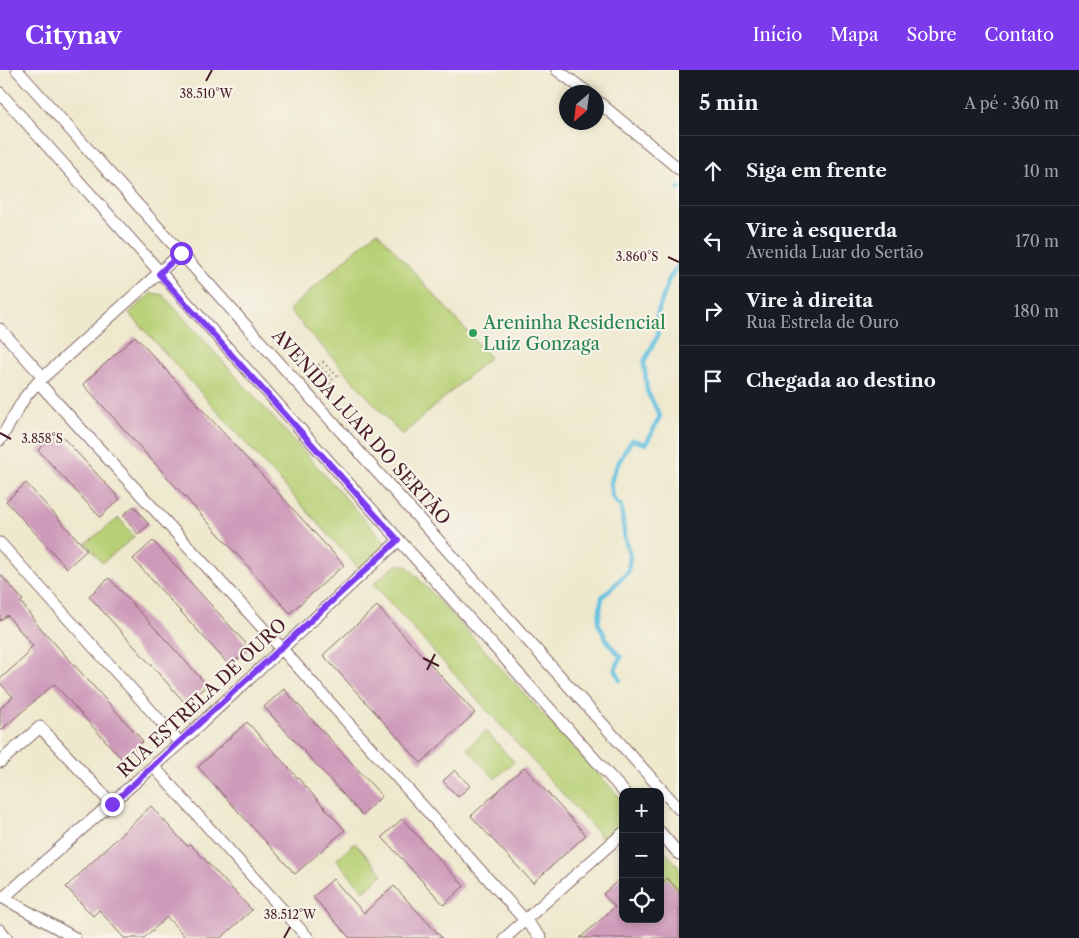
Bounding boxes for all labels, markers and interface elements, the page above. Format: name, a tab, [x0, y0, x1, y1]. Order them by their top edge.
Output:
text: Citynav	[25, 21, 122, 50]
text: Início	[753, 24, 802, 46]
text: Mapa	[830, 24, 878, 46]
text: Sobre	[906, 24, 957, 46]
text: Contato	[985, 24, 1054, 46]
north arrow	[559, 85, 604, 130]
text: 38.510°W	[179, 86, 233, 101]
text: 5 min	[699, 90, 759, 115]
text: A pé · 360 m	[964, 93, 1059, 113]
icon: ahead	[699, 157, 727, 185]
text: Siga em frente	[746, 159, 887, 182]
text: 10 m	[1023, 161, 1059, 181]
text: Vire à esquerda	[746, 219, 897, 242]
icon: left	[699, 227, 727, 255]
text: 170 m	[1015, 231, 1059, 251]
route start	[170, 242, 193, 265]
text: Avenida Luar do Sertão	[746, 242, 924, 262]
text: 3.860°S	[616, 249, 658, 264]
text: Vire à direita	[746, 289, 873, 312]
icon: right	[699, 297, 727, 325]
text: 180 m	[1013, 301, 1059, 321]
place label: Areninha Residencial Luiz Gonzaga	[482, 312, 666, 355]
text: Rua Estrela de Ouro	[746, 312, 899, 332]
street label: AVENIDA LUAR DO SERTÃO	[266, 322, 456, 530]
marker: Areninha Residencial Luiz Gonzaga	[467, 327, 479, 339]
icon: arrive	[699, 367, 727, 395]
text: Chegada ao destino	[746, 369, 936, 392]
text: 3.858°S	[21, 431, 63, 446]
street label: RUA ESTRELA DE OURO	[113, 614, 291, 782]
map controls	[619, 788, 664, 923]
button: +	[619, 788, 664, 833]
route end	[101, 793, 124, 816]
button: −	[619, 833, 664, 878]
button: locate	[619, 878, 664, 923]
text: 38.512°W	[264, 907, 317, 922]

